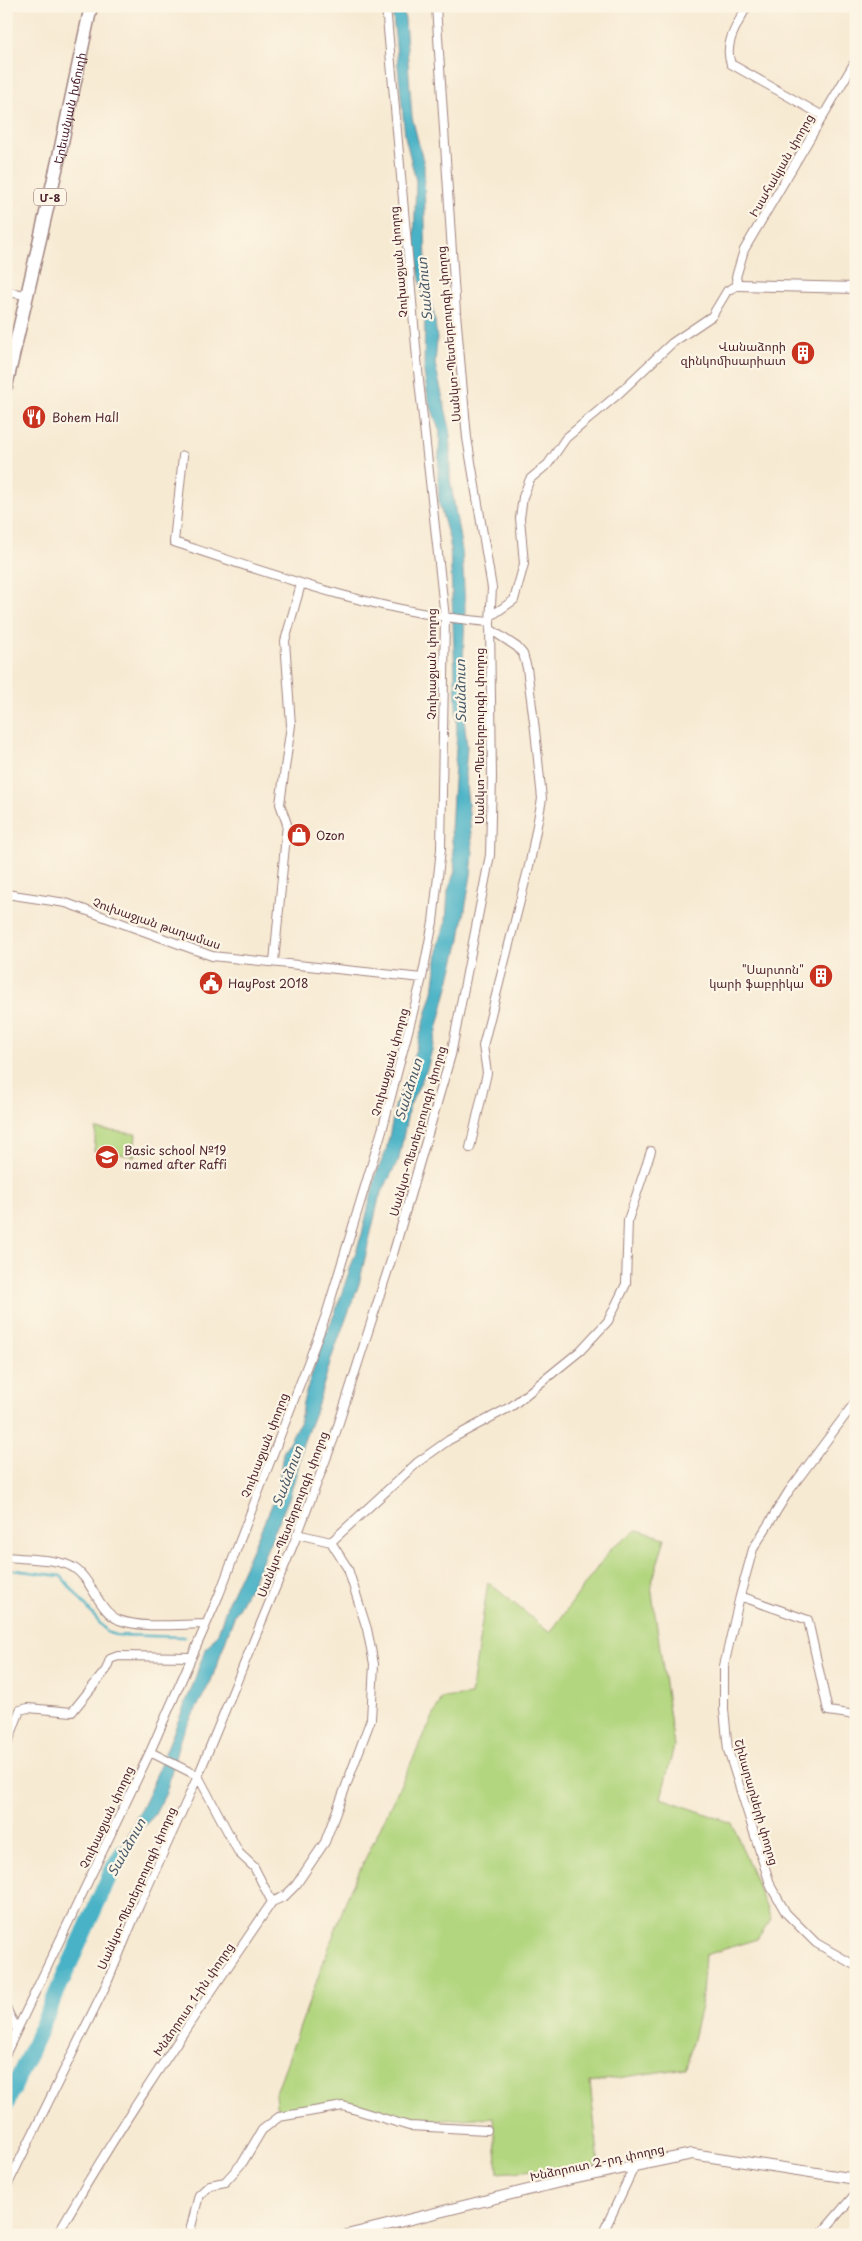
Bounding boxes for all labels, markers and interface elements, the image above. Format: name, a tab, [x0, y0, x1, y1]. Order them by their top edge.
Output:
street label: Երեւանյան խճուղի	[49, 51, 90, 166]
street label: Իսահակյան փողոց	[744, 110, 818, 220]
road number: Մ-8	[34, 188, 66, 206]
street label: Չուխաջյան փողոց	[384, 206, 412, 318]
street label: Սանկտ-Պետերբուրգի փողոց	[431, 245, 465, 423]
water label: Տանձուտ	[411, 256, 437, 321]
place label: Վանաձորի զինկոմիսարիատ	[680, 337, 786, 369]
building icon: Վանաձորի զինկոմիսարիատ	[790, 340, 816, 366]
restaurant icon: Bohem Hall	[21, 404, 47, 430]
place label: Bohem Hall	[52, 408, 119, 426]
street label: Չուխաջյան փողոց	[422, 608, 440, 720]
street label: Սանկտ-Պետերբուրգի փողոց	[470, 648, 488, 824]
water label: Տանձուտ	[449, 658, 471, 723]
shop icon: Ozon	[286, 822, 312, 848]
place label: Ozon	[316, 826, 345, 844]
street label: Չուխաջյան թաղամաս	[90, 893, 224, 953]
place label: "Սարտոն" կարի ֆաբրիկա	[709, 960, 804, 992]
building icon: "Սարտոն" կարի ֆաբրիկա	[808, 963, 834, 989]
public building icon: HayPost 2018	[198, 970, 224, 996]
place label: HayPost 2018	[228, 974, 308, 992]
street label: Չուխաջյան փողոց	[366, 1006, 412, 1118]
street label: Սանկտ-Պետերբուրգի փողոց	[384, 1044, 450, 1218]
water label: Տանձուտ	[389, 1055, 428, 1122]
place label: Basic school №19 named after Raffi	[124, 1141, 227, 1173]
school or university icon: Basic school №19 named after Raffi	[94, 1144, 120, 1170]
street label: Չուխաջյան փողոց	[236, 1390, 292, 1500]
street label: Սանկտ-Պետերբուրգի փողոց	[252, 1428, 332, 1600]
water label: Տանձուտ	[266, 1442, 308, 1509]
street label: Շինարարների փողոց	[730, 1737, 784, 1867]
street label: Չուխաջյան փողոց	[74, 1763, 138, 1871]
street label: Սանկտ-Պետերբուրգի փողոց	[92, 1804, 180, 1972]
water label: Տանձուտ	[101, 1813, 151, 1880]
street label: Խնձորուտ 1-ին փողոց	[148, 1939, 238, 2059]
street label: Խնձորուտ 2-րդ փողոց	[528, 2139, 666, 2185]

